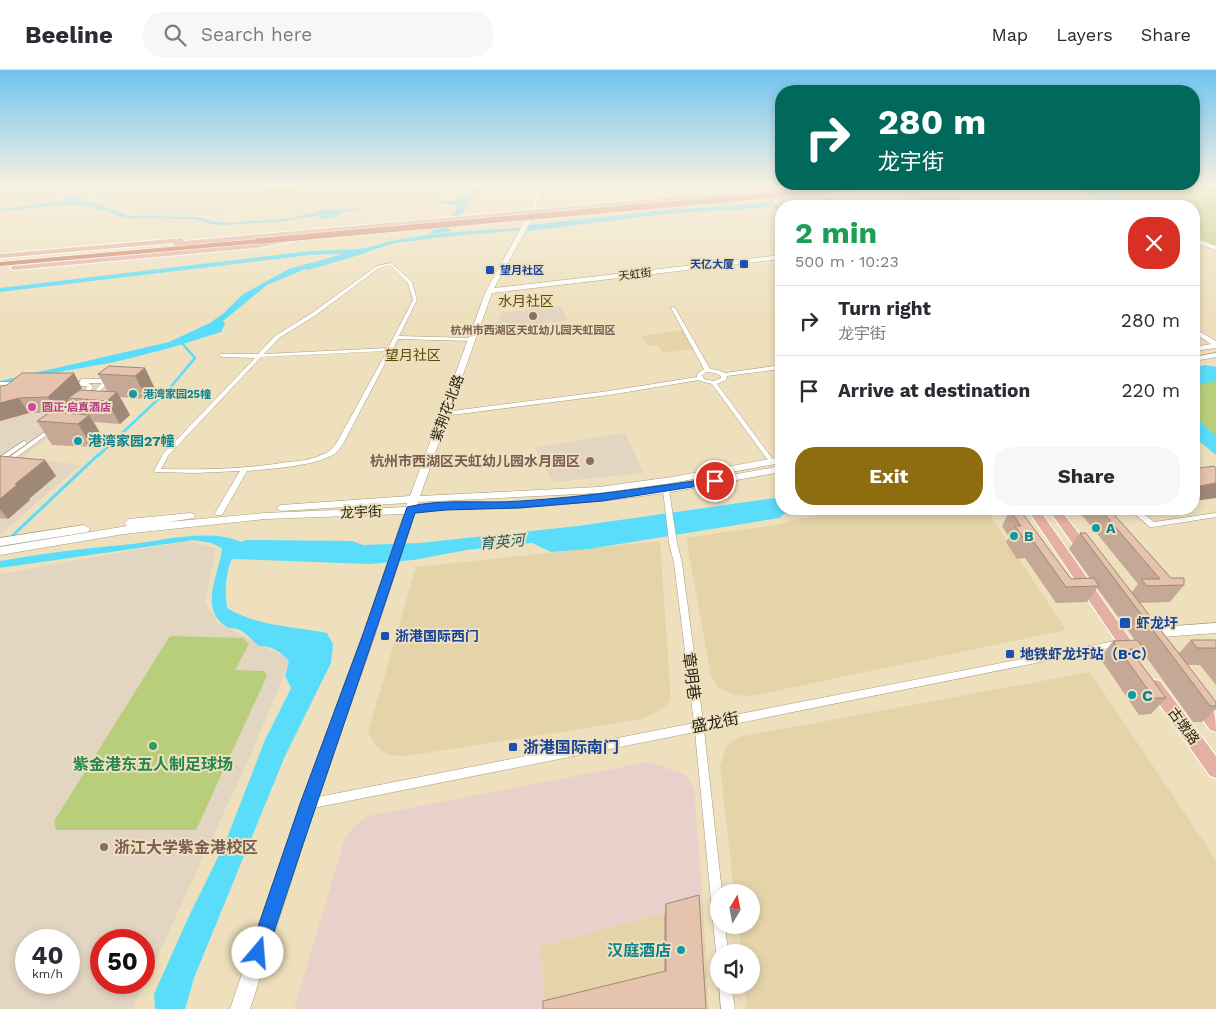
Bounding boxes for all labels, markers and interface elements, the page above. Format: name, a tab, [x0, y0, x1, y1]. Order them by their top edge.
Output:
search box	[143, 12, 493, 57]
text: Beeline	[25, 21, 113, 49]
icon: search	[161, 21, 189, 49]
text: Search here	[201, 23, 312, 46]
text: Map	[991, 24, 1028, 45]
text: Layers	[1056, 24, 1113, 45]
text: Share	[1141, 24, 1191, 45]
text: 280 m	[878, 101, 986, 143]
icon: right	[795, 105, 860, 170]
text: 龙宇街	[878, 149, 944, 174]
text: 2 min	[795, 215, 877, 250]
button: close	[1128, 217, 1180, 269]
text: 500 m · 10:23	[795, 252, 899, 271]
place label: 天亿大厦	[690, 258, 734, 271]
marker: 天亿大厦	[738, 258, 750, 270]
marker: 望月社区	[484, 264, 496, 276]
place label: 望月社区	[500, 264, 544, 277]
street label: 天虹街	[618, 266, 652, 283]
district label: 水月社区	[498, 293, 554, 309]
text: Turn right	[838, 297, 931, 320]
icon: right	[795, 307, 823, 335]
text: 280 m	[1121, 309, 1180, 332]
marker: 杭州市西湖区天虹幼儿园天虹园区	[527, 310, 539, 322]
place label: 杭州市西湖区天虹幼儿园天虹园区	[451, 324, 616, 337]
text: 龙宇街	[838, 324, 886, 343]
district label: 望月社区	[385, 347, 441, 363]
street label: 紫荆花北路	[428, 372, 466, 444]
icon: arrive	[795, 377, 823, 405]
text: Arrive at destination	[838, 379, 1030, 402]
text: 220 m	[1121, 379, 1180, 402]
marker: 港湾家园25幢	[127, 388, 139, 400]
place label: 港湾家园25幢	[143, 388, 211, 401]
marker: 圆正·启真酒店	[26, 401, 38, 413]
place label: 圆正·启真酒店	[42, 401, 111, 414]
place label: 港湾家园27幢	[88, 433, 175, 449]
marker: 港湾家园27幢	[72, 435, 84, 447]
button: Exit	[795, 447, 983, 505]
button: Share	[993, 447, 1180, 505]
place label: 杭州市西湖区天虹幼儿园水月园区	[370, 453, 580, 469]
marker: 杭州市西湖区天虹幼儿园水月园区	[584, 455, 596, 467]
pin	[694, 460, 736, 502]
icon: arrive	[701, 467, 729, 495]
street label: 龙宇街	[340, 503, 382, 521]
place label: A	[1106, 520, 1116, 536]
marker: A	[1090, 522, 1102, 534]
place label: B	[1024, 528, 1034, 544]
marker: B	[1008, 530, 1020, 542]
water label: 育英河	[479, 531, 528, 553]
place label: 虾龙圩	[1136, 615, 1178, 631]
marker: 虾龙圩	[1118, 616, 1132, 630]
place label: 浙港国际西门	[395, 628, 479, 644]
marker: 浙港国际西门	[379, 630, 391, 642]
place label: 地铁虾龙圩站（B·C）	[1020, 646, 1155, 662]
marker: 地铁虾龙圩站（B·C）	[1004, 648, 1016, 660]
street label: 章明巷	[679, 651, 704, 701]
place label: C	[1142, 686, 1153, 705]
marker: C	[1126, 689, 1138, 701]
street label: 古墩路	[1165, 704, 1203, 748]
street label: 盛龙街	[690, 709, 740, 736]
place label: 浙港国际南门	[523, 738, 619, 757]
marker: 紫金港东五人制足球场	[147, 740, 159, 752]
marker: 浙港国际南门	[507, 741, 519, 753]
place label: 紫金港东五人制足球场	[73, 755, 233, 774]
place label: 浙江大学紫金港校区	[114, 838, 258, 857]
marker: 浙江大学紫金港校区	[98, 841, 110, 853]
north arrow	[710, 884, 760, 934]
map controls	[710, 884, 760, 994]
position arrow	[231, 926, 283, 978]
speed limit sign: 50	[90, 929, 155, 994]
text: 40	[31, 941, 64, 970]
place label: 汉庭酒店	[607, 941, 671, 960]
marker: 汉庭酒店	[675, 944, 687, 956]
button: sound	[710, 944, 760, 994]
text: km/h	[32, 967, 63, 981]

